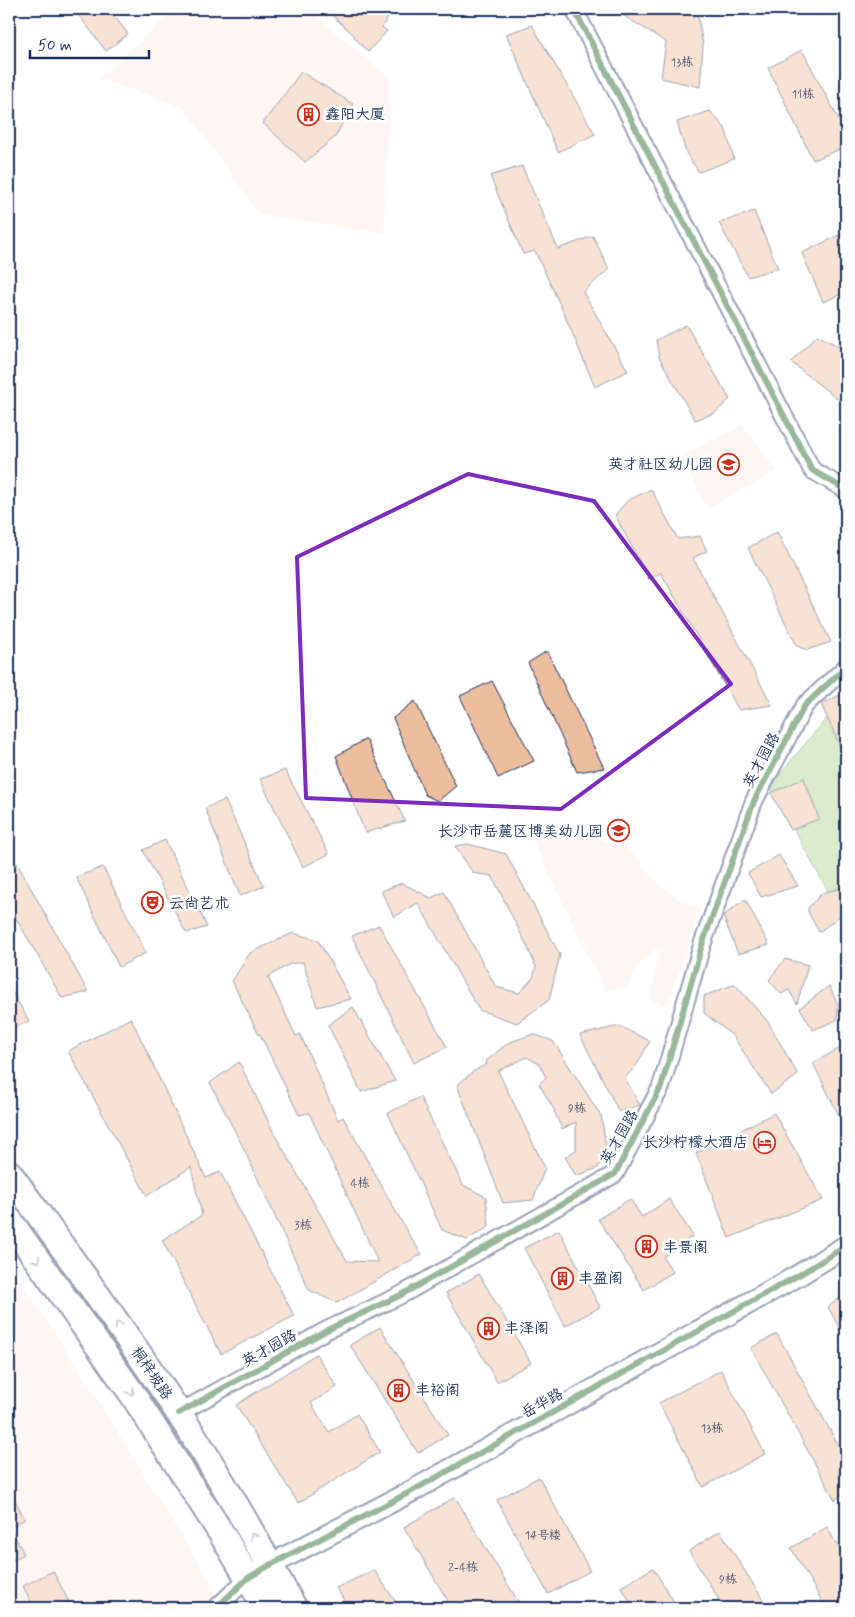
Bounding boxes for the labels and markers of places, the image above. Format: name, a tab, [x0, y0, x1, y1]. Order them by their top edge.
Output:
building icon: 鑫阳大厦	[297, 102, 321, 126]
place label: 鑫阳大厦	[325, 105, 385, 125]
school or university icon: 英才社区幼儿园	[717, 452, 741, 476]
place label: 英才社区幼儿园	[608, 455, 713, 475]
school or university icon: 长沙市岳麓区博美幼儿园	[607, 819, 631, 843]
place label: 长沙市岳麓区博美幼儿园	[438, 822, 603, 842]
theatre icon: 云尚艺术	[141, 891, 165, 915]
place label: 云尚艺术	[169, 894, 229, 914]
hotel icon: 长沙柠檬大酒店	[752, 1130, 776, 1154]
place label: 长沙柠檬大酒店	[643, 1133, 748, 1153]
building icon: 丰景阁	[635, 1235, 659, 1259]
place label: 丰景阁	[663, 1238, 708, 1258]
building icon: 丰盈阁	[550, 1266, 574, 1290]
place label: 丰盈阁	[578, 1269, 623, 1289]
building icon: 丰泽阁	[476, 1316, 500, 1340]
place label: 丰泽阁	[504, 1319, 549, 1339]
building icon: 丰裕阁	[387, 1378, 411, 1402]
place label: 丰裕阁	[415, 1381, 460, 1401]

